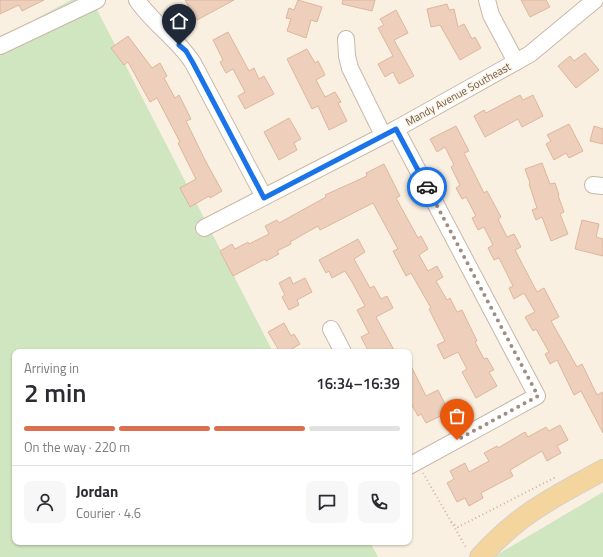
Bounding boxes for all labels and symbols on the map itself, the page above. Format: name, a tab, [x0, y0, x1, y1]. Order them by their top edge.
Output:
pin	[162, 4, 196, 45]
street label: Mandy Avenue Southeast	[402, 58, 514, 130]
courier	[407, 167, 447, 207]
pin	[440, 399, 474, 440]

